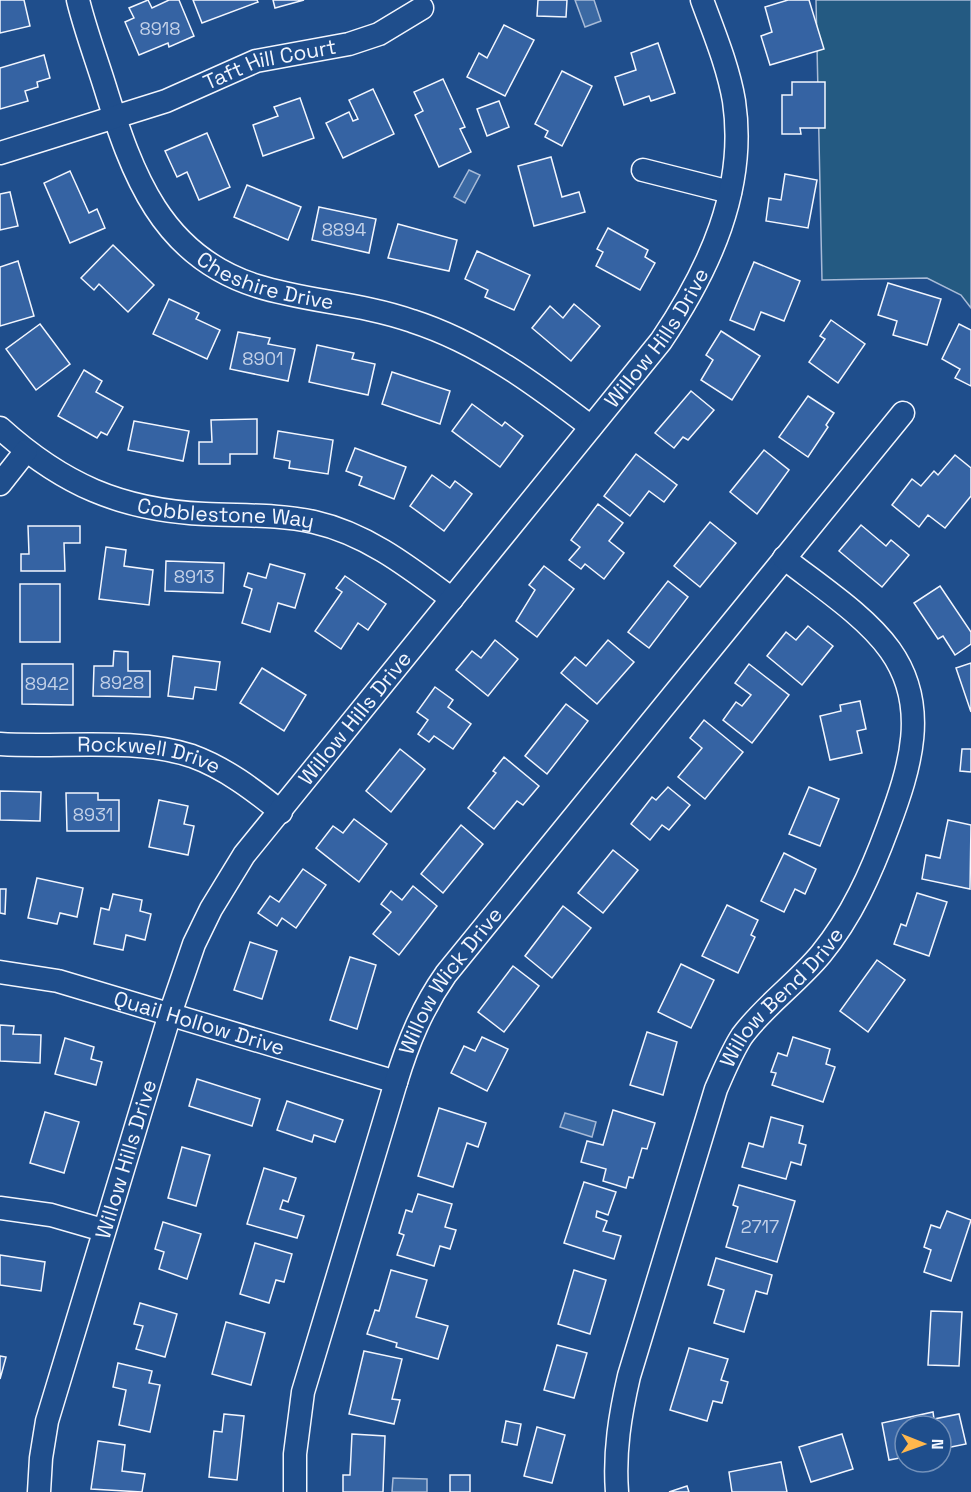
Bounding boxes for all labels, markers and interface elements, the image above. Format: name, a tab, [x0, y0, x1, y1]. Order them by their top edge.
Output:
house number: 8918	[140, 17, 180, 40]
street label: Taft Hill Court	[199, 33, 338, 96]
house number: 8894	[322, 218, 366, 241]
street label: Cheshire Drive	[191, 245, 336, 315]
street label: Willow Hills Drive	[598, 263, 714, 413]
house number: 8901	[242, 347, 284, 370]
street label: Cobblestone Way	[135, 491, 317, 535]
house number: 8913	[174, 565, 214, 588]
street label: Willow Hills Drive	[292, 645, 417, 790]
house number: 8928	[100, 671, 144, 694]
house number: 8942	[25, 672, 69, 695]
street label: Rockwell Drive	[77, 730, 225, 780]
house number: 8931	[73, 803, 113, 826]
street label: Willow Wick Drive	[392, 901, 508, 1058]
street label: Willow Bend Drive	[713, 922, 849, 1071]
street label: Quail Hollow Drive	[111, 984, 288, 1061]
street label: Willow Hills Drive	[89, 1076, 162, 1242]
house number: 2717	[741, 1215, 779, 1238]
north arrow	[893, 1414, 953, 1474]
text: N	[927, 1439, 948, 1450]

